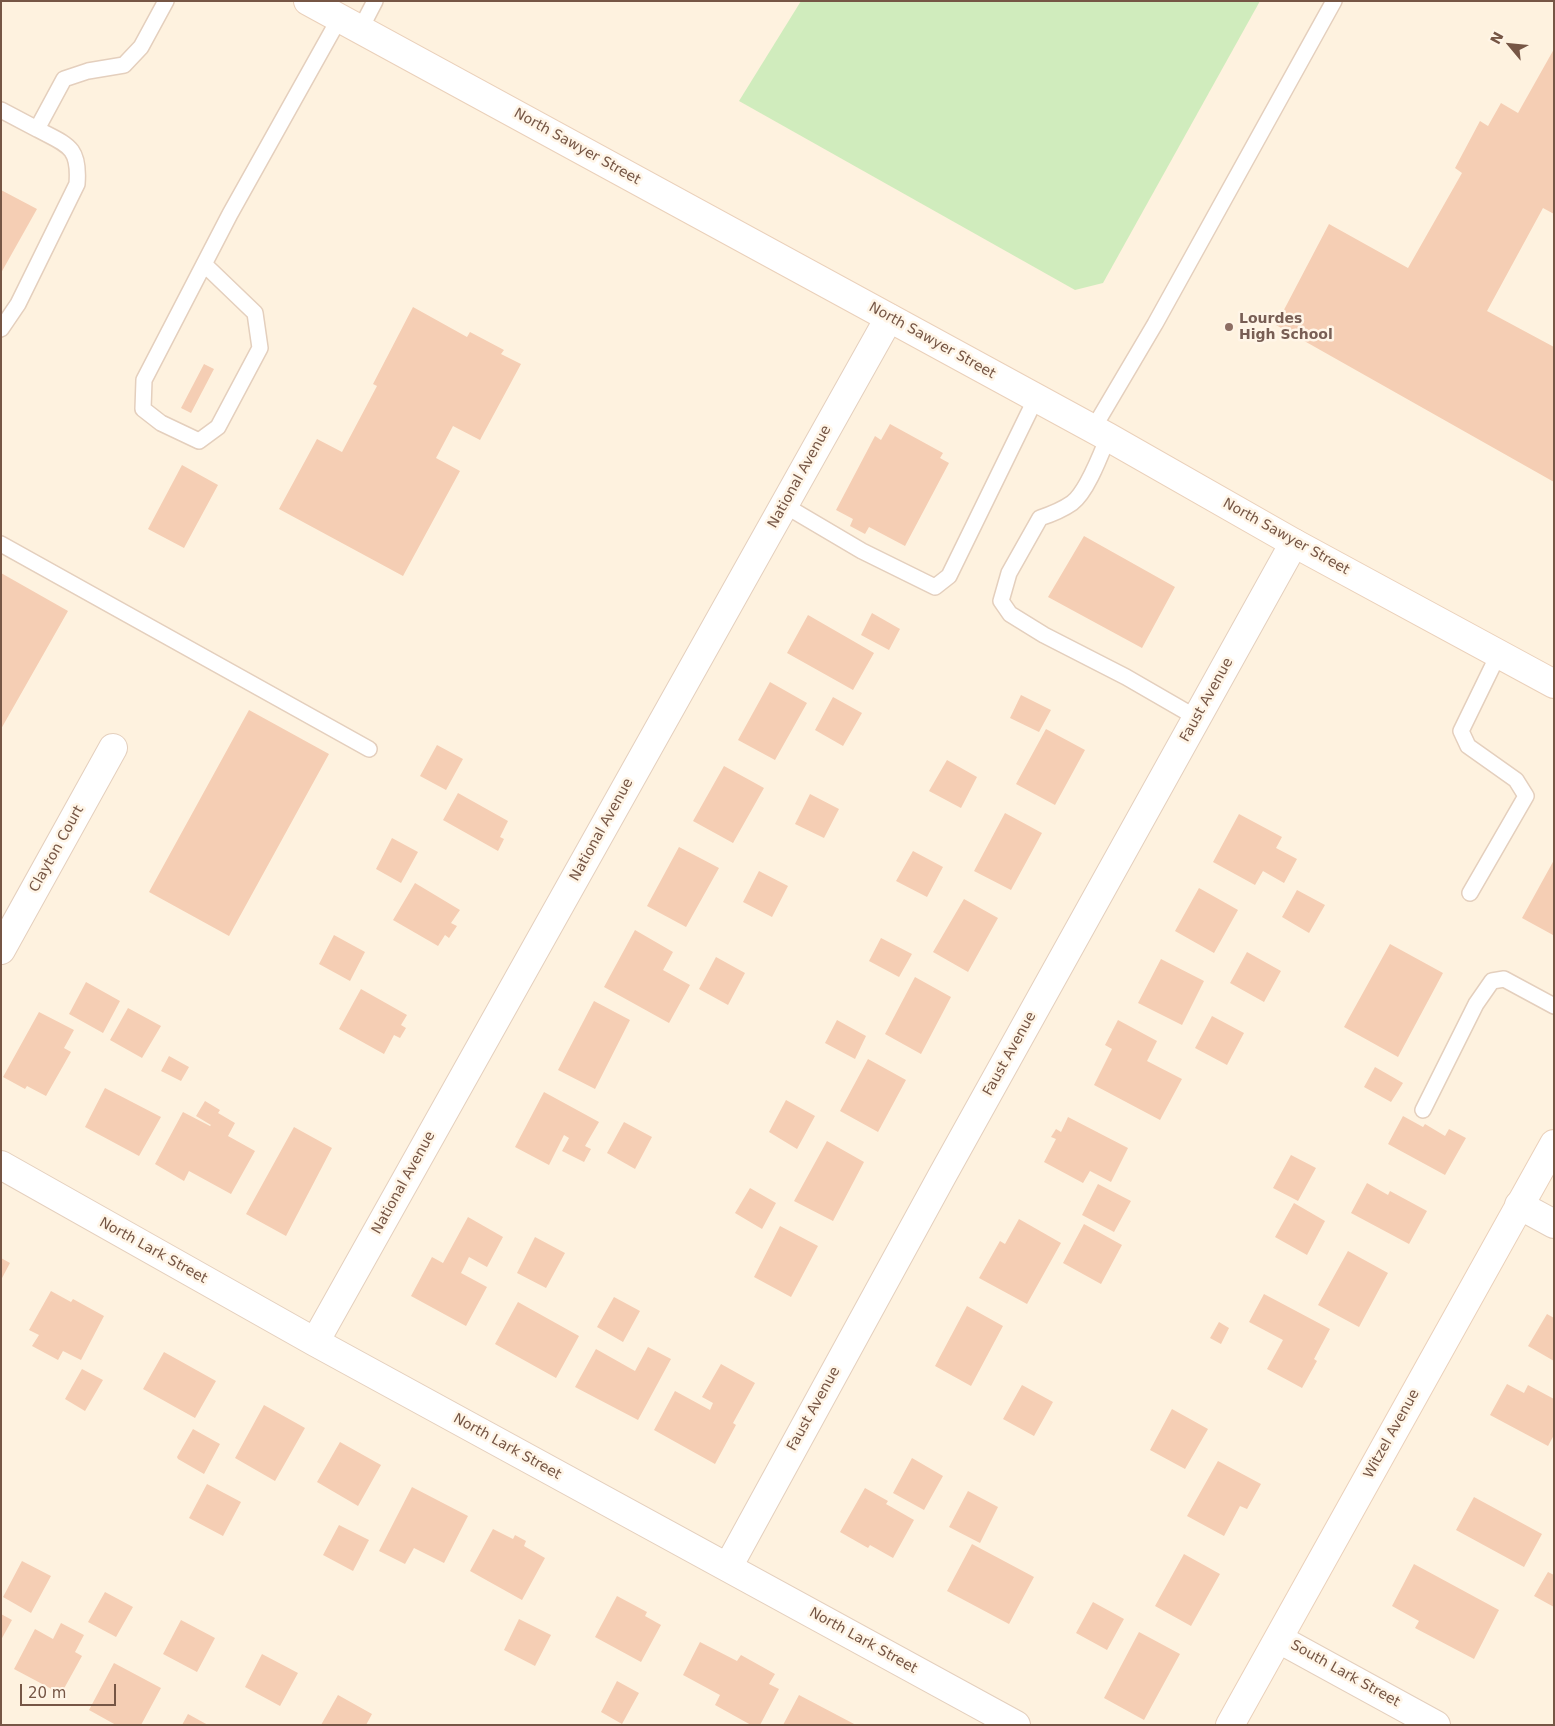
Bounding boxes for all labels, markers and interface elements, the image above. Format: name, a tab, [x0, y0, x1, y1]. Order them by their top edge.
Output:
north arrow	[1485, 20, 1535, 70]
text: N	[1487, 29, 1507, 47]
street label: North Sawyer Street	[511, 105, 643, 189]
street label: North Sawyer Street	[866, 299, 998, 383]
place label: Lourdes High School	[1239, 311, 1333, 344]
marker: Lourdes High School	[1223, 321, 1235, 333]
street label: National Avenue	[765, 423, 835, 531]
street label: North Sawyer Street	[1220, 495, 1352, 579]
street label: Faust Avenue	[1177, 655, 1237, 745]
street label: National Avenue	[567, 776, 637, 884]
street label: Clayton Court	[26, 803, 88, 895]
street label: Faust Avenue	[980, 1009, 1040, 1099]
street label: National Avenue	[369, 1129, 439, 1237]
street label: North Lark Street	[96, 1214, 210, 1288]
street label: Faust Avenue	[784, 1364, 844, 1454]
street label: Witzel Avenue	[1361, 1387, 1423, 1481]
street label: North Lark Street	[450, 1410, 564, 1484]
street label: North Lark Street	[806, 1604, 920, 1678]
street label: South Lark Street	[1287, 1637, 1403, 1711]
scale bar	[22, 1674, 119, 1706]
text: 20 m	[28, 1684, 66, 1702]

